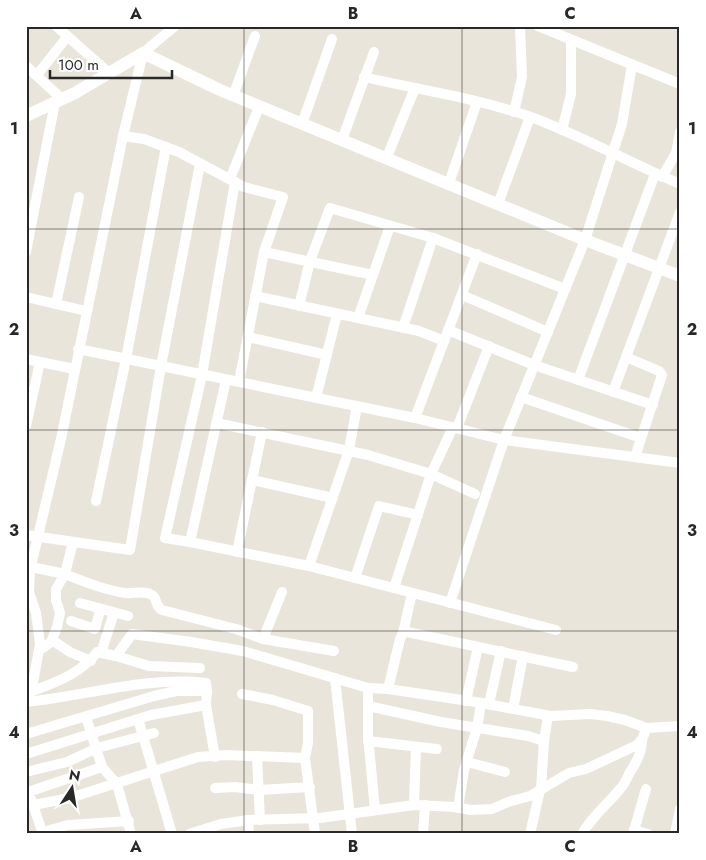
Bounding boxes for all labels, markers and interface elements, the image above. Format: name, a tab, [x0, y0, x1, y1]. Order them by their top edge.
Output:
text: A	[129, 2, 142, 25]
text: B	[348, 2, 358, 25]
text: C	[564, 2, 576, 25]
scale bar	[50, 48, 172, 80]
text: 100 m	[58, 54, 99, 76]
text: 1	[10, 117, 18, 140]
text: 1	[688, 117, 696, 140]
text: 2	[9, 318, 19, 341]
text: 2	[687, 318, 697, 341]
text: 3	[9, 519, 19, 542]
text: 3	[687, 519, 697, 542]
text: 4	[8, 721, 20, 744]
text: 4	[686, 721, 698, 744]
north arrow	[48, 762, 98, 812]
text: N	[67, 764, 82, 786]
text: A	[129, 835, 142, 858]
text: B	[348, 835, 358, 858]
text: C	[564, 835, 576, 858]

